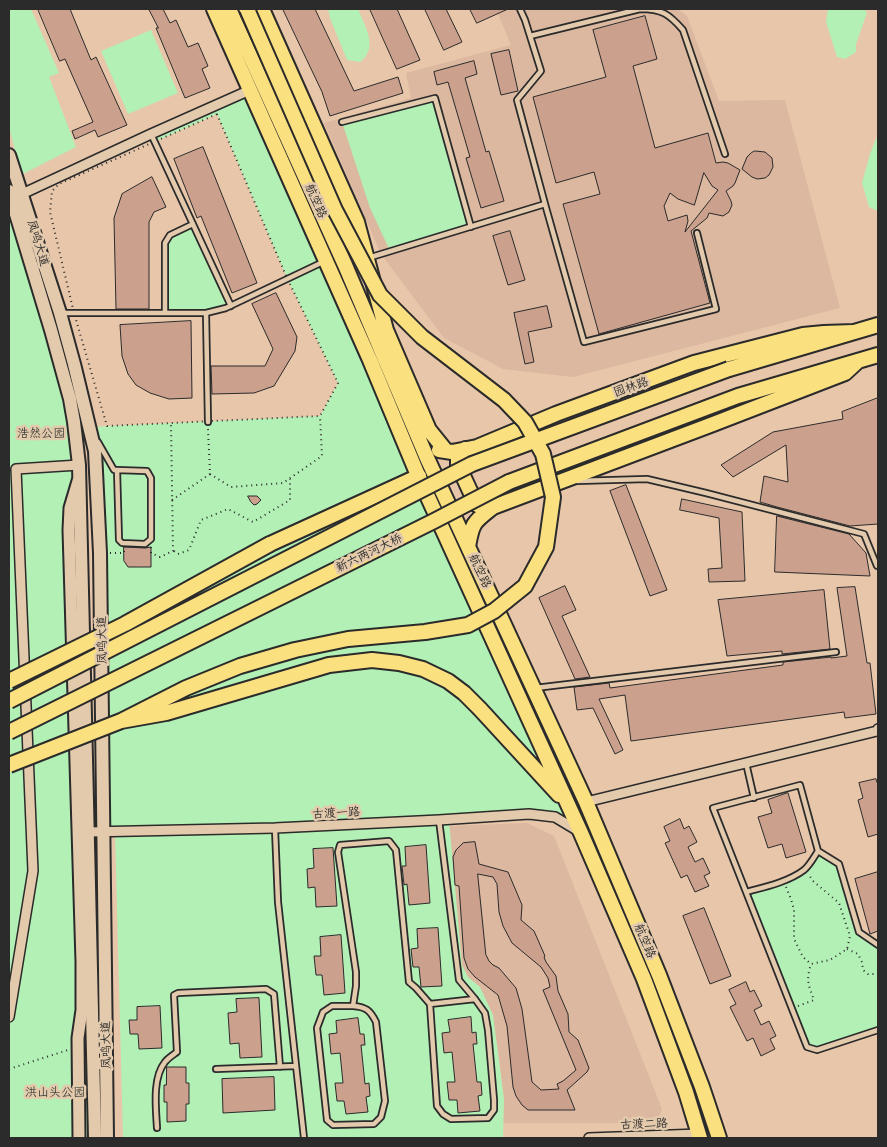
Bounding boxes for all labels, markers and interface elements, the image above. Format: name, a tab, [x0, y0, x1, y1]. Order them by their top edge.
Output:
street label: 航空路	[302, 182, 330, 220]
street label: 凤鸣大道	[24, 218, 52, 268]
street label: 园林路	[612, 374, 650, 400]
park label: 浩然公园	[17, 426, 65, 440]
street label: 新六两河大桥	[333, 531, 405, 575]
street label: 航空路	[466, 552, 494, 590]
street label: 凤鸣大道	[94, 616, 110, 664]
street label: 古渡一路	[312, 805, 360, 821]
street label: 航空路	[631, 922, 659, 960]
street label: 凤鸣大道	[98, 1021, 114, 1069]
park label: 洪山头公园	[25, 1085, 85, 1099]
street label: 古渡二路	[620, 1116, 668, 1132]

